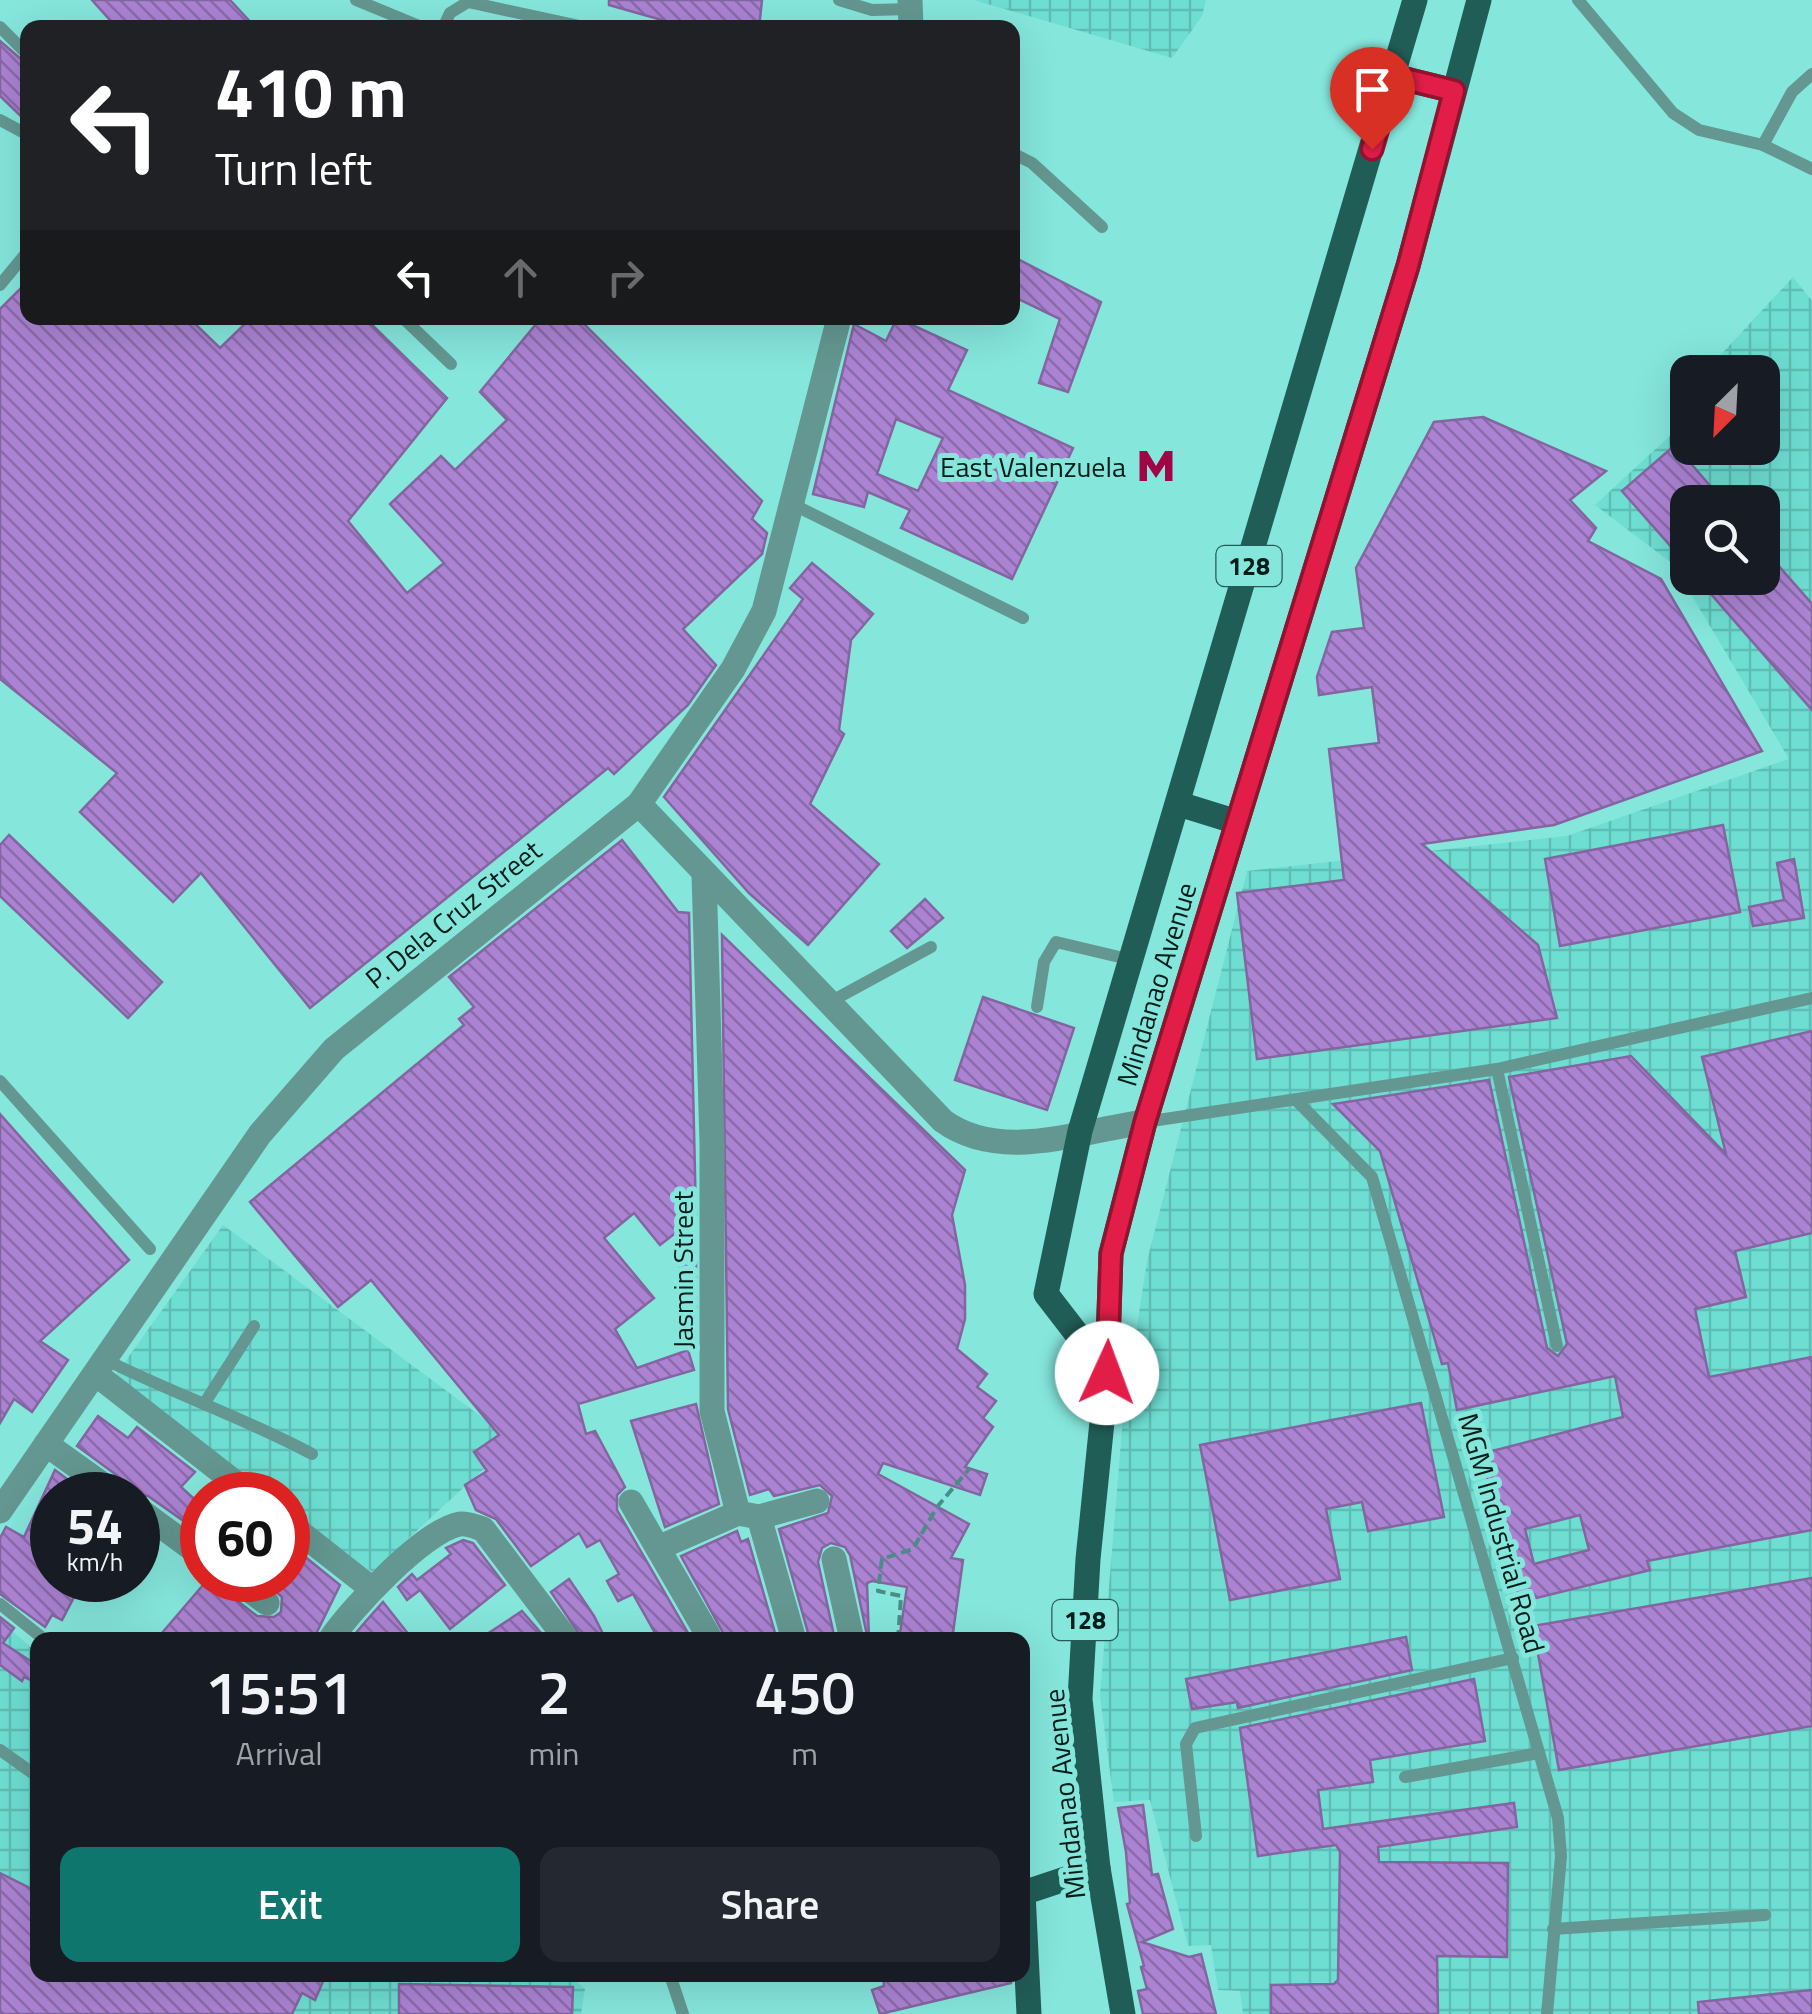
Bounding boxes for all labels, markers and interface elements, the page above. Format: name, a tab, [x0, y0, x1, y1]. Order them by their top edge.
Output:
text: 410 m	[215, 38, 407, 144]
pin	[1330, 47, 1415, 150]
icon: left	[50, 60, 180, 190]
icon: arrive	[1345, 62, 1400, 117]
text: Turn left	[215, 134, 372, 202]
icon: left	[388, 250, 443, 305]
icon: ahead	[493, 250, 548, 305]
icon: right	[598, 250, 653, 305]
north arrow	[1670, 355, 1780, 465]
map controls	[1670, 355, 1780, 595]
place label: East Valenzuela	[940, 445, 1126, 488]
metro station icon: East Valenzuela	[1135, 445, 1177, 487]
button: search	[1670, 485, 1780, 595]
road number: 128	[1216, 546, 1282, 586]
street label: P. Dela Cruz Street	[355, 829, 551, 999]
street label: Mindanao Avenue	[1105, 877, 1207, 1091]
street label: Jasmin Street	[661, 1191, 704, 1349]
position arrow	[1055, 1321, 1159, 1425]
street label: MGM Industrial Road	[1447, 1408, 1557, 1658]
speed limit sign: 60	[180, 1472, 310, 1602]
text: 54	[67, 1487, 123, 1563]
text: km/h	[67, 1543, 123, 1581]
road number: 128	[1052, 1600, 1118, 1640]
text: 15:51	[205, 1646, 354, 1737]
text: 2	[537, 1646, 571, 1737]
text: 450	[754, 1646, 855, 1737]
street label: Mindanao Avenue	[1032, 1687, 1096, 1901]
text: Arrival	[236, 1729, 323, 1777]
text: min	[528, 1729, 579, 1777]
text: m	[791, 1729, 818, 1777]
button: Exit	[60, 1847, 520, 1962]
button: Share	[540, 1847, 1000, 1962]

